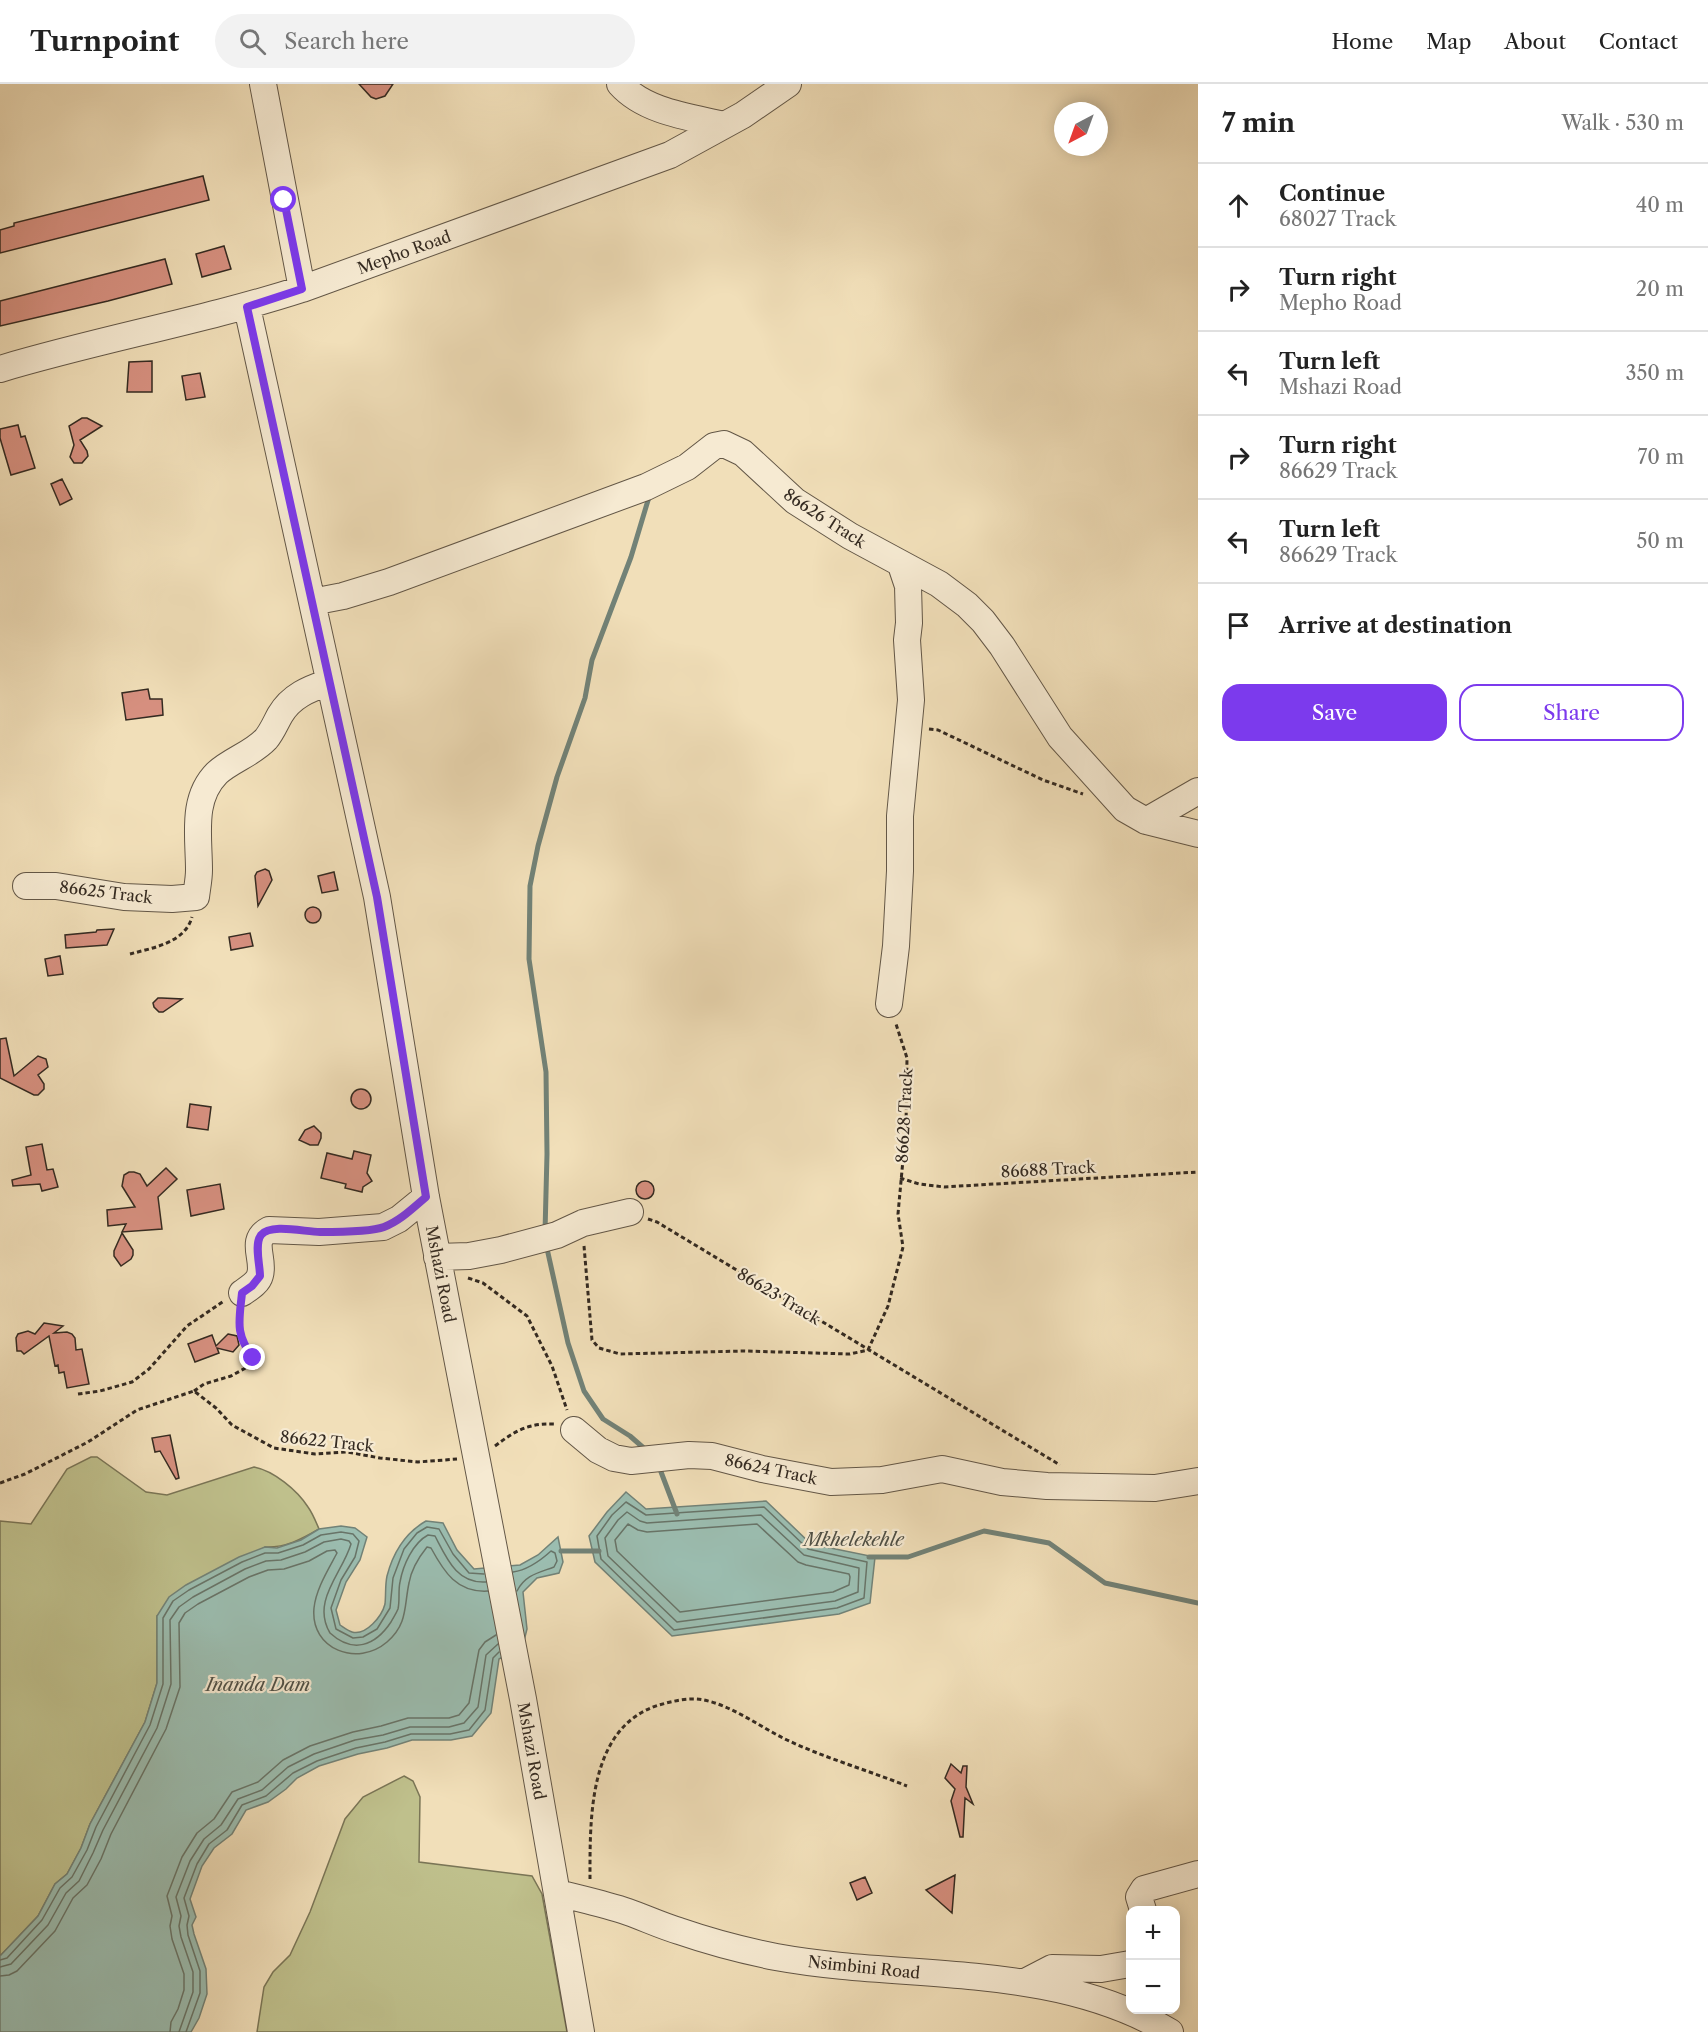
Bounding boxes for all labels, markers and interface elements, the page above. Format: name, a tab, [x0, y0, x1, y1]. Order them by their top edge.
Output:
search box	[215, 14, 635, 68]
text: Turnpoint	[30, 24, 179, 58]
icon: search	[236, 25, 269, 58]
text: Search here	[284, 28, 409, 55]
text: Home	[1332, 29, 1393, 54]
text: Map	[1426, 29, 1471, 54]
text: About	[1504, 29, 1566, 54]
text: Contact	[1599, 29, 1678, 54]
north arrow	[1054, 102, 1108, 156]
text: 7 min	[1222, 107, 1295, 139]
text: Walk · 530 m	[1561, 111, 1684, 135]
text: Continue	[1279, 180, 1385, 207]
route start	[270, 186, 296, 212]
icon: ahead	[1222, 189, 1255, 222]
text: 40 m	[1636, 193, 1684, 217]
text: 68027 Track	[1279, 207, 1396, 231]
street label: Mepho Road	[354, 226, 454, 278]
text: Turn right	[1279, 264, 1397, 291]
icon: right	[1222, 273, 1255, 306]
text: 20 m	[1636, 277, 1684, 301]
text: Mepho Road	[1279, 291, 1402, 315]
text: Turn left	[1279, 348, 1380, 375]
icon: left	[1222, 357, 1255, 390]
text: 350 m	[1626, 361, 1684, 385]
text: Mshazi Road	[1279, 375, 1402, 399]
text: Turn right	[1279, 432, 1397, 459]
icon: right	[1222, 441, 1255, 474]
text: 70 m	[1638, 445, 1684, 469]
text: 86629 Track	[1279, 459, 1397, 483]
street label: 86626 Track	[780, 484, 871, 552]
text: Turn left	[1279, 516, 1380, 543]
icon: left	[1222, 525, 1255, 558]
text: 50 m	[1637, 529, 1684, 553]
text: 86629 Track	[1279, 543, 1397, 567]
icon: arrive	[1222, 609, 1255, 642]
text: Arrive at destination	[1279, 612, 1512, 639]
button: Save	[1222, 684, 1447, 741]
button: Share	[1459, 684, 1684, 741]
street label: 86625 Track	[58, 876, 154, 908]
street label: 86628 Track	[892, 1068, 916, 1164]
street label: 86688 Track	[1000, 1156, 1097, 1181]
street label: Mshazi Road	[422, 1224, 460, 1324]
street label: 86623 Track	[734, 1263, 825, 1329]
route end	[239, 1344, 265, 1370]
street label: 86622 Track	[279, 1426, 376, 1456]
street label: 86624 Track	[723, 1449, 820, 1489]
water label: Mkhelekehle	[802, 1529, 905, 1551]
water label: Inanda Dam	[204, 1674, 310, 1696]
street label: Mshazi Road	[514, 1701, 550, 1801]
map controls	[1126, 1906, 1180, 2014]
button: +	[1126, 1906, 1180, 1960]
street label: Nsimbini Road	[807, 1951, 921, 1983]
button: −	[1126, 1960, 1180, 2014]

